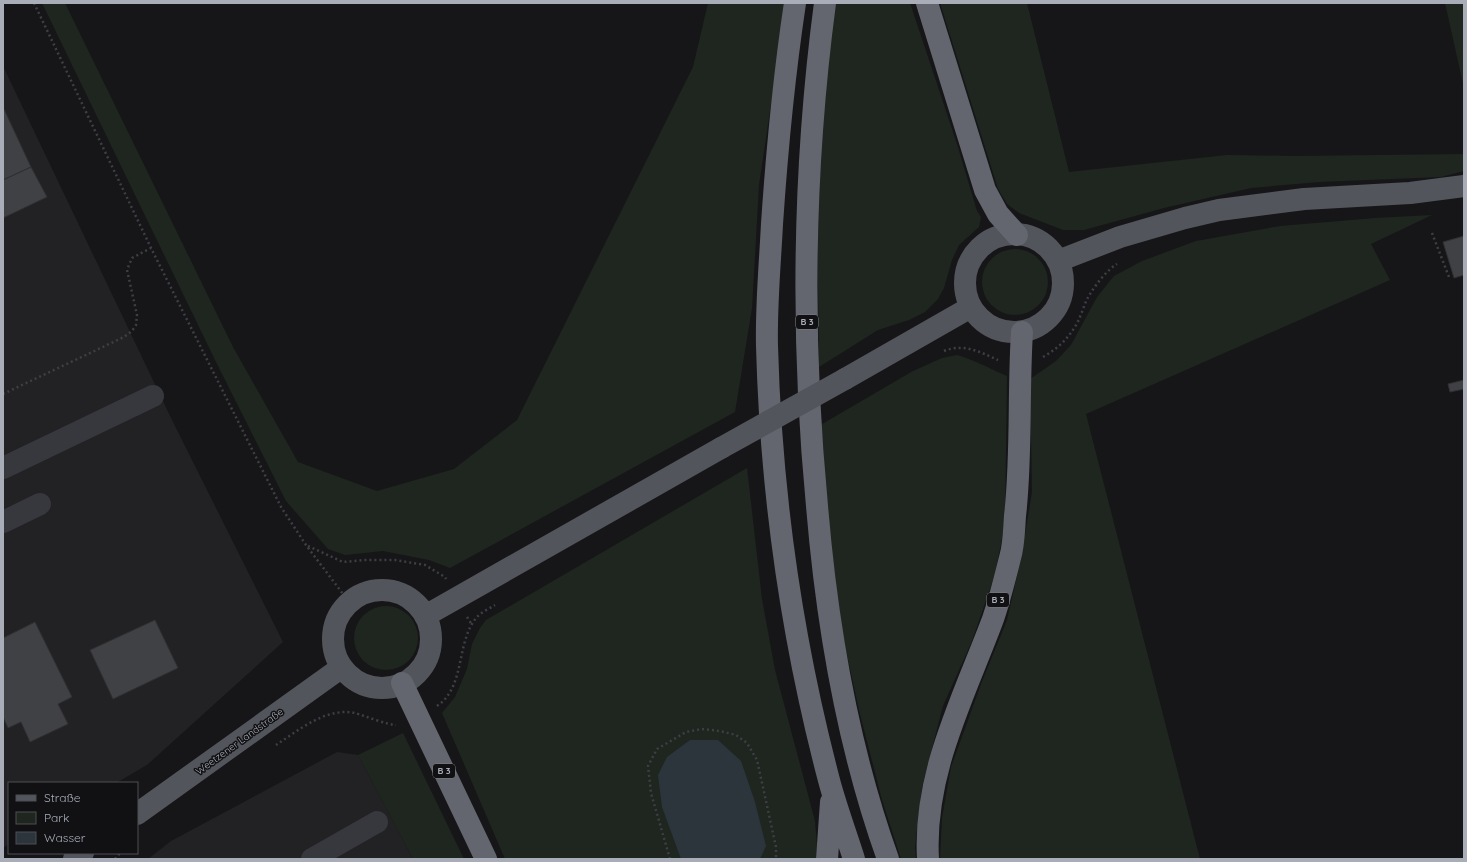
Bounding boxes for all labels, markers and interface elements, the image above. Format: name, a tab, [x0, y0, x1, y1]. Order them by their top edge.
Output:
road number: B 3	[796, 315, 818, 329]
road number: B 3	[987, 593, 1009, 607]
street label: Weetzener Landstraße	[193, 705, 286, 778]
road number: B 3	[433, 764, 455, 778]
legend	[8, 782, 138, 854]
text: Straße	[44, 790, 81, 805]
text: Park	[44, 810, 69, 825]
text: Wasser	[44, 830, 86, 845]

